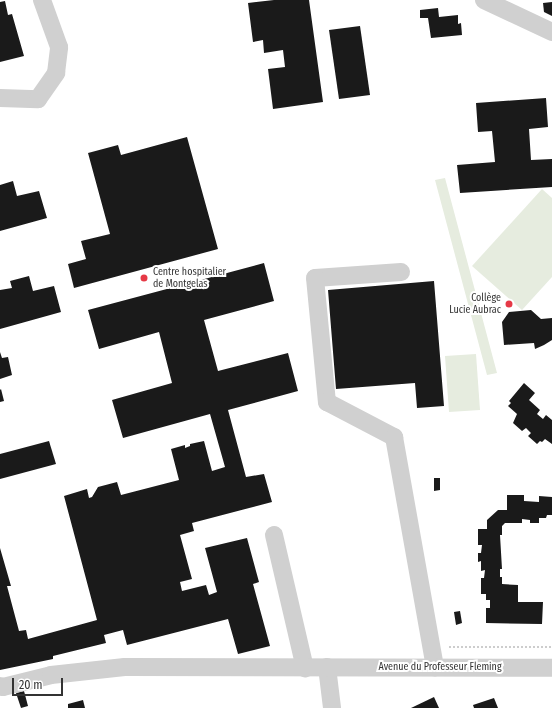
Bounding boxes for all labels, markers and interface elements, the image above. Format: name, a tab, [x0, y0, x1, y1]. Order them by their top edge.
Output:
place label: Centre hospitalier de Montgelas	[153, 266, 226, 290]
marker: Centre hospitalier de Montgelas	[138, 272, 150, 284]
place label: Collège Lucie Aubrac	[449, 292, 501, 316]
marker: Collège Lucie Aubrac	[504, 299, 514, 309]
street label: Avenue du Professeur Fleming	[378, 662, 502, 674]
scale bar	[14, 670, 65, 696]
text: 20 m	[19, 678, 43, 692]

